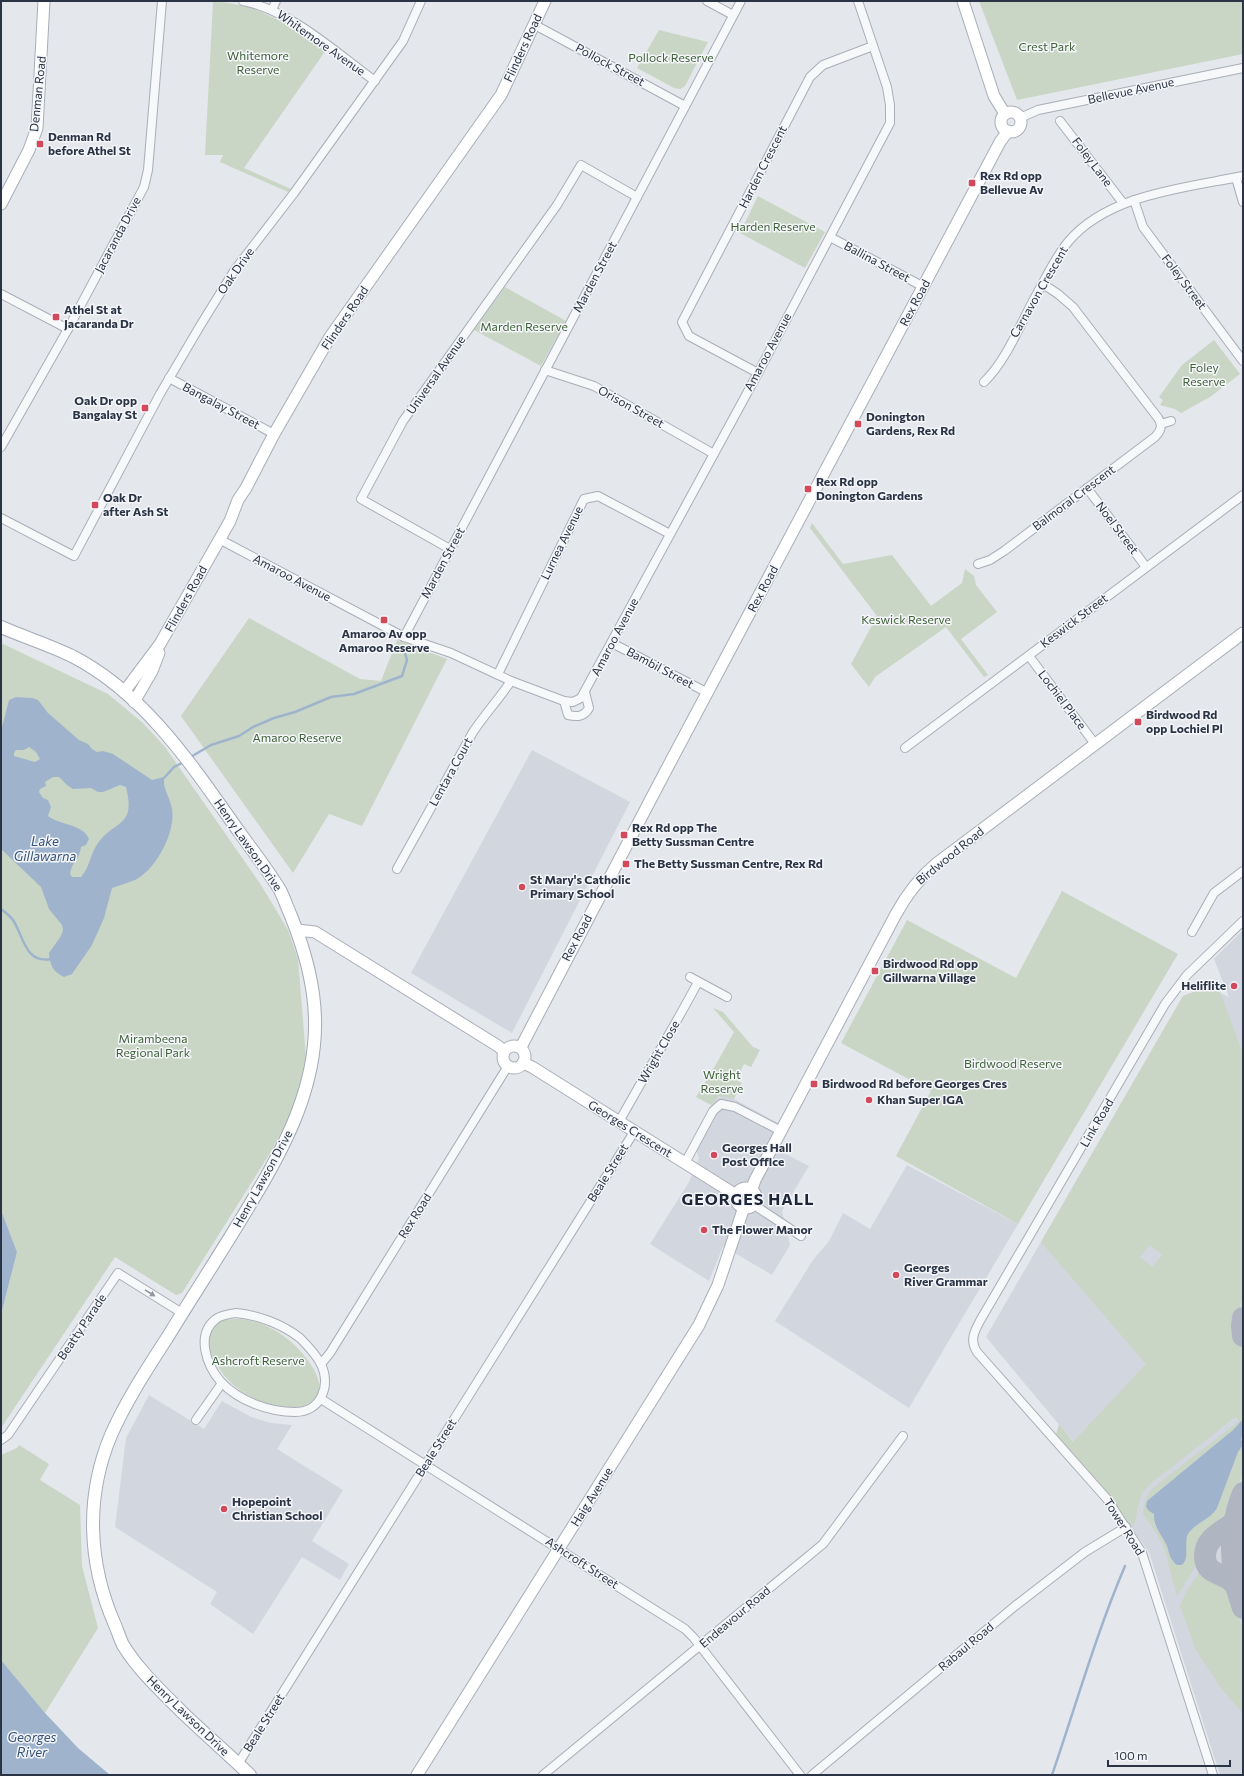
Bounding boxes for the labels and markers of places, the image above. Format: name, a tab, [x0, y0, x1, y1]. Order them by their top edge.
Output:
place label: Denman Rd before Athel St	[48, 129, 131, 157]
marker: Denman Rd before Athel St	[35, 139, 45, 149]
place label: Rex Rd opp Bellevue Av	[980, 168, 1044, 196]
marker: Rex Rd opp Bellevue Av	[967, 178, 977, 188]
place label: Athel St at Jacaranda Dr	[64, 302, 134, 331]
marker: Athel St at Jacaranda Dr	[51, 312, 61, 322]
place label: Oak Dr opp Bangalay St	[72, 393, 137, 421]
marker: Oak Dr opp Bangalay St	[140, 403, 150, 413]
place label: Donington Gardens, Rex Rd	[866, 409, 955, 437]
marker: Donington Gardens, Rex Rd	[853, 419, 863, 429]
place label: Rex Rd opp Donington Gardens	[816, 474, 923, 502]
marker: Rex Rd opp Donington Gardens	[803, 484, 813, 494]
place label: Oak Dr after Ash St	[103, 490, 168, 518]
marker: Oak Dr after Ash St	[90, 500, 100, 510]
marker: Amaroo Av opp Amaroo Reserve	[379, 615, 389, 625]
place label: Amaroo Av opp Amaroo Reserve	[339, 626, 429, 654]
place label: Birdwood Rd opp Lochiel Pl	[1146, 707, 1223, 735]
marker: Birdwood Rd opp Lochiel Pl	[1133, 717, 1143, 727]
place label: Rex Rd opp The Betty Sussman Centre	[632, 820, 754, 848]
marker: Rex Rd opp The Betty Sussman Centre	[619, 830, 629, 840]
place label: The Betty Sussman Centre, Rex Rd	[634, 856, 823, 870]
marker: The Betty Sussman Centre, Rex Rd	[621, 859, 631, 869]
place label: St Mary's Catholic Primary School	[530, 872, 631, 900]
marker: St Mary's Catholic Primary School	[517, 882, 527, 892]
place label: Birdwood Rd opp Gillwarna Village	[883, 956, 978, 984]
marker: Birdwood Rd opp Gillwarna Village	[870, 966, 880, 976]
place label: Heliflite	[1181, 978, 1226, 992]
marker: Heliflite	[1229, 981, 1239, 991]
place label: Birdwood Rd before Georges Cres	[822, 1076, 1007, 1090]
marker: Birdwood Rd before Georges Cres	[809, 1079, 819, 1089]
place label: Khan Super IGA	[877, 1092, 964, 1106]
marker: Khan Super IGA	[864, 1095, 874, 1105]
place label: Georges Hall Post Office	[722, 1140, 792, 1168]
marker: Georges Hall Post Office	[709, 1150, 719, 1160]
place label: The Flower Manor	[712, 1222, 813, 1236]
marker: The Flower Manor	[699, 1225, 709, 1235]
place label: Georges River Grammar	[904, 1260, 988, 1288]
marker: Georges River Grammar	[891, 1270, 901, 1280]
place label: Hopepoint Christian School	[232, 1494, 323, 1522]
marker: Hopepoint Christian School	[219, 1504, 229, 1514]

